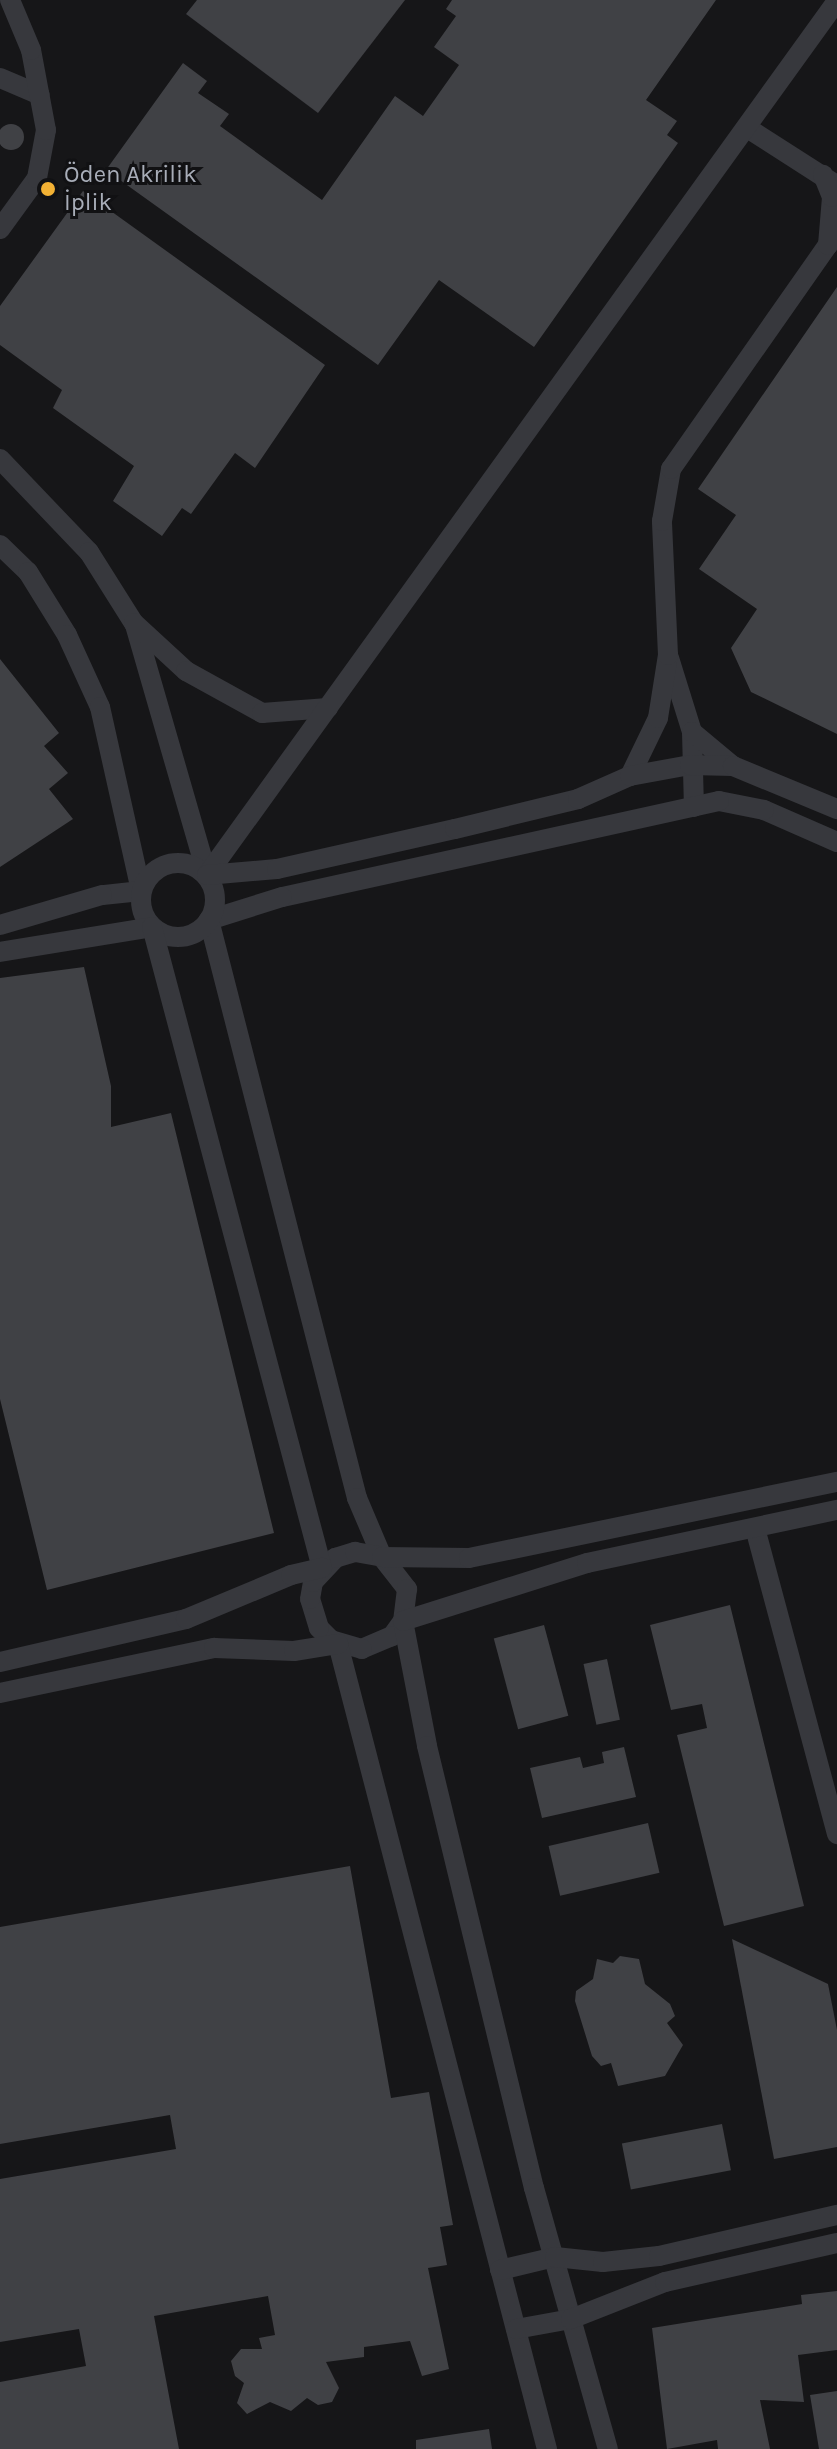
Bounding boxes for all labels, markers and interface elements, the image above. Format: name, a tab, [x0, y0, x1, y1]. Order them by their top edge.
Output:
place label: Öden Akrilik İplik	[64, 161, 197, 217]
marker: Öden Akrilik İplik	[39, 180, 57, 198]

